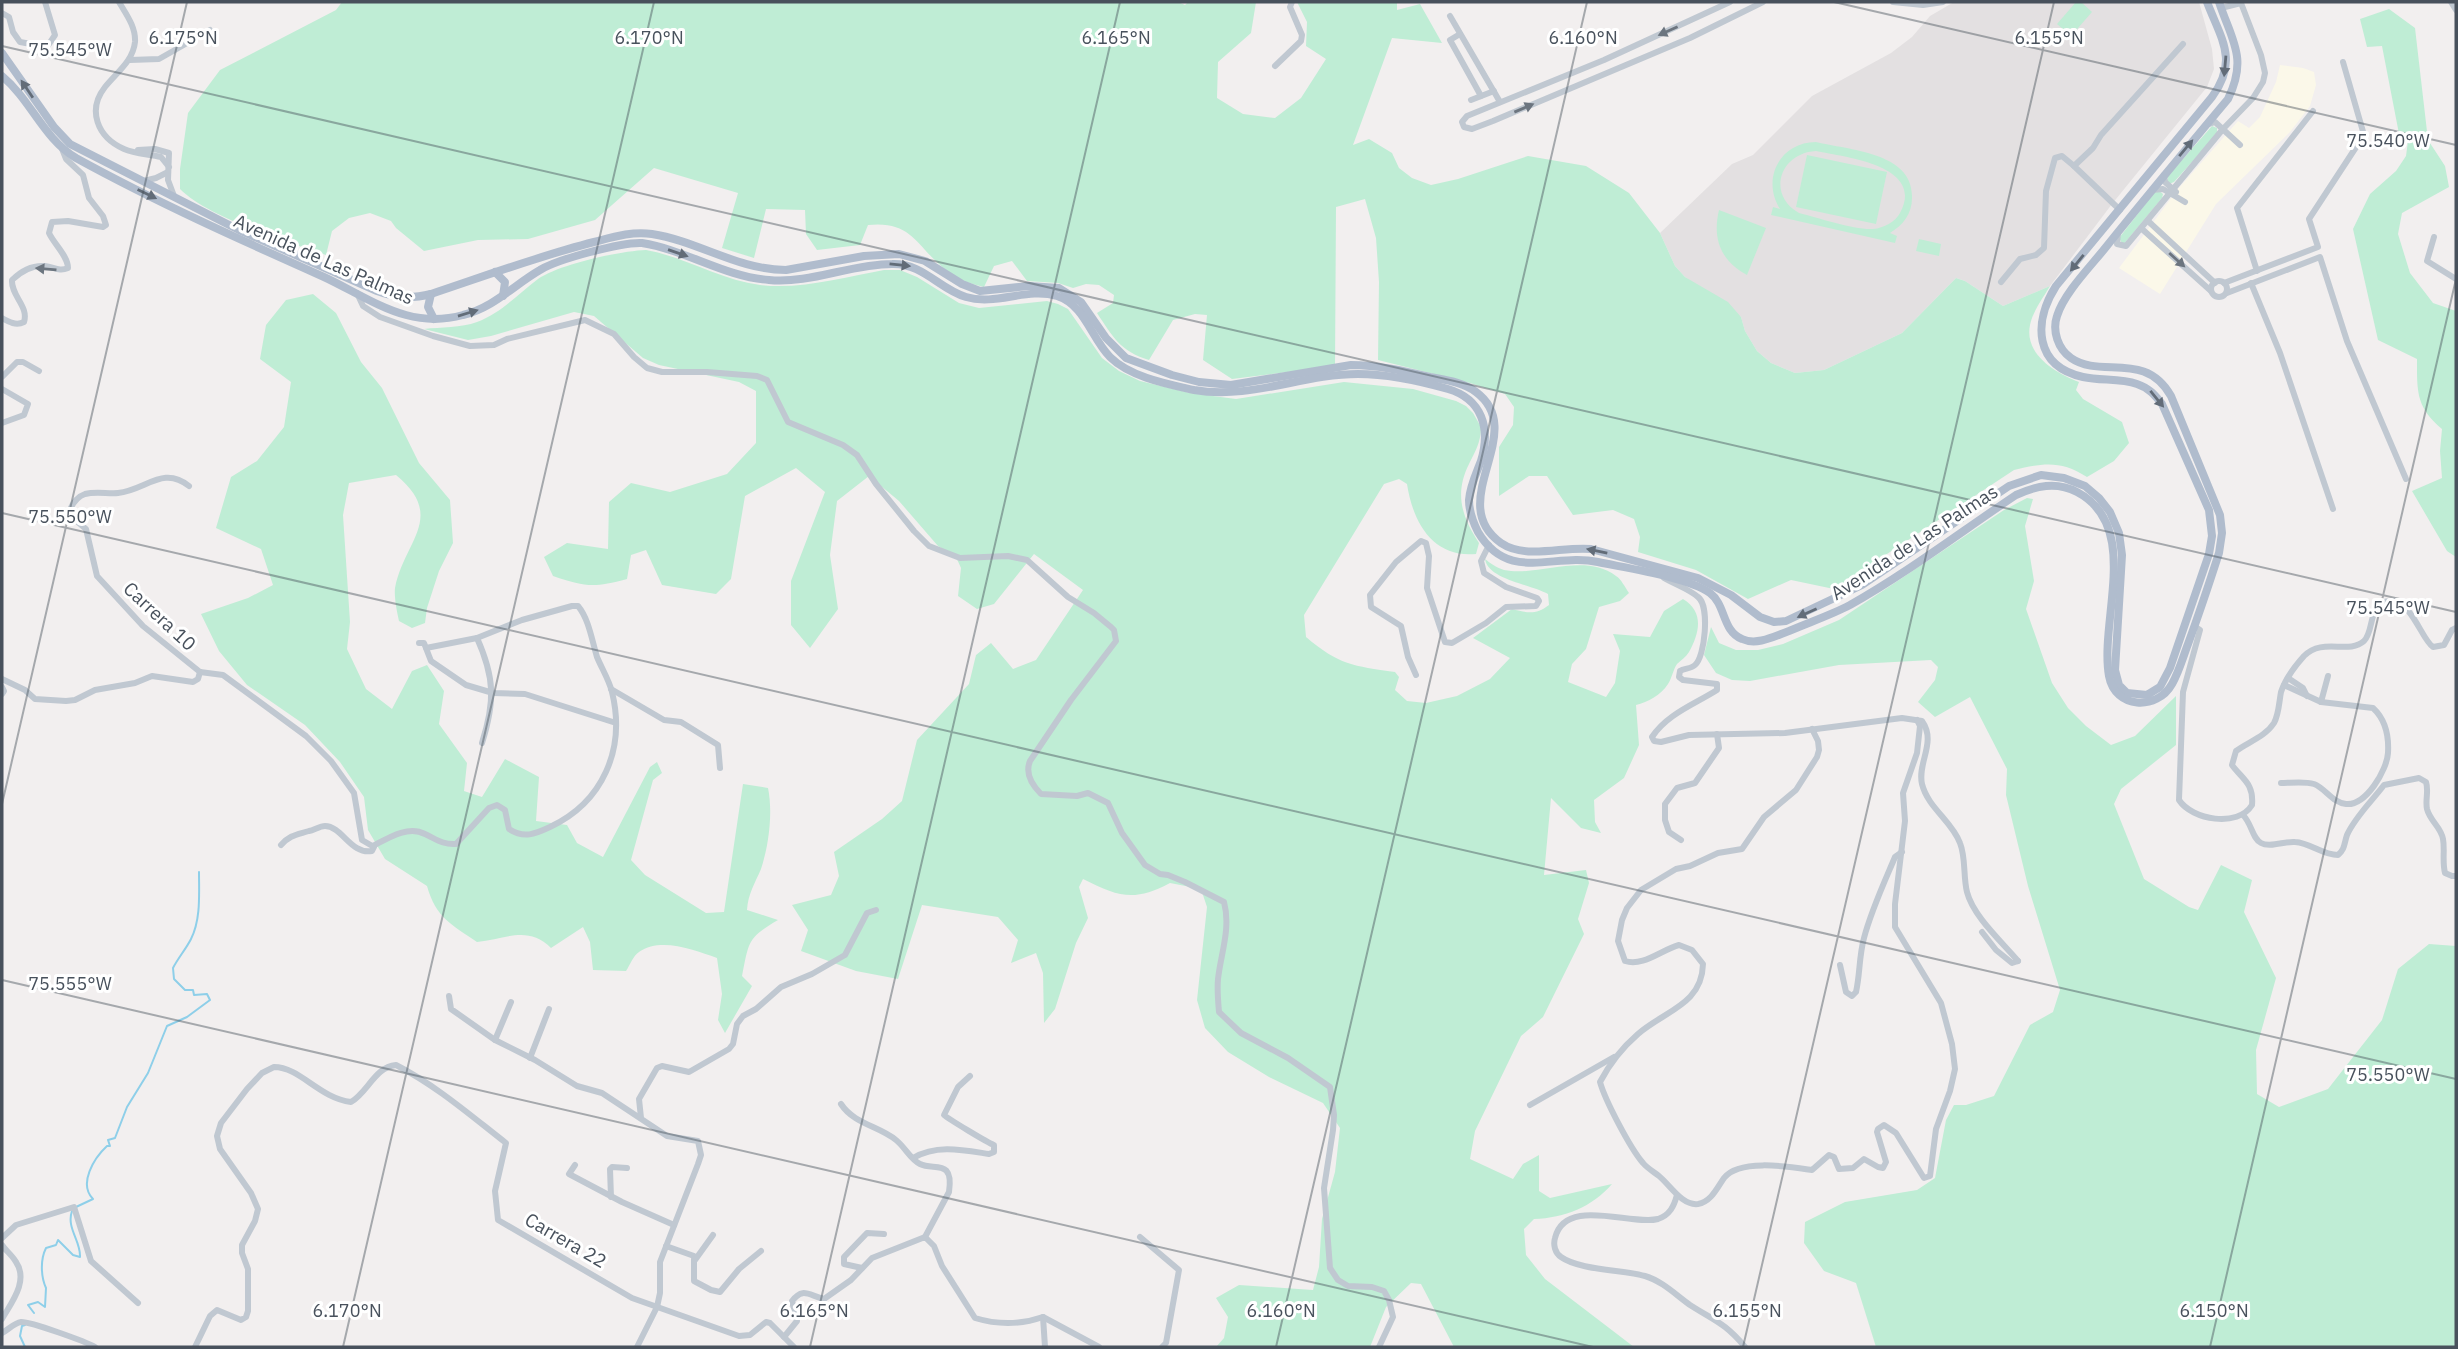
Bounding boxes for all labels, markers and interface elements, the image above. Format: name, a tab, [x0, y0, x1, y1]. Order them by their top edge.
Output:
one-way arrow	[1658, 25, 1678, 37]
text: 6.175°N	[148, 26, 218, 49]
text: 6.170°N	[614, 26, 684, 49]
text: 6.165°N	[1081, 26, 1151, 49]
text: 6.160°N	[1548, 26, 1618, 49]
text: 6.155°N	[2014, 26, 2084, 49]
text: 75.545°W	[28, 38, 112, 61]
one-way arrow	[2219, 55, 2230, 77]
one-way arrow	[21, 79, 34, 99]
one-way arrow	[1514, 103, 1535, 114]
text: 75.540°W	[2346, 129, 2430, 152]
one-way arrow	[2178, 140, 2193, 157]
one-way arrow	[137, 188, 157, 199]
street label: Avenida de Las Palmas	[230, 208, 418, 310]
one-way arrow	[667, 248, 688, 259]
one-way arrow	[2168, 252, 2185, 267]
one-way arrow	[2069, 253, 2084, 271]
one-way arrow	[889, 260, 911, 271]
one-way arrow	[35, 263, 57, 274]
one-way arrow	[458, 308, 479, 318]
one-way arrow	[2149, 389, 2164, 407]
street label: Avenida de Las Palmas	[1826, 479, 2002, 605]
text: 75.550°W	[28, 505, 112, 528]
one-way arrow	[1586, 545, 1608, 556]
street label: Carrera 10	[119, 576, 201, 656]
text: 75.545°W	[2346, 596, 2430, 619]
one-way arrow	[1796, 607, 1817, 618]
text: 75.555°W	[28, 972, 112, 995]
text: 75.550°W	[2346, 1063, 2430, 1086]
street label: Carrera 22	[521, 1207, 611, 1273]
text: 6.170°N	[312, 1299, 382, 1322]
text: 6.165°N	[779, 1299, 849, 1322]
text: 6.160°N	[1246, 1299, 1316, 1322]
text: 6.155°N	[1712, 1299, 1782, 1322]
text: 6.150°N	[2179, 1299, 2249, 1322]

